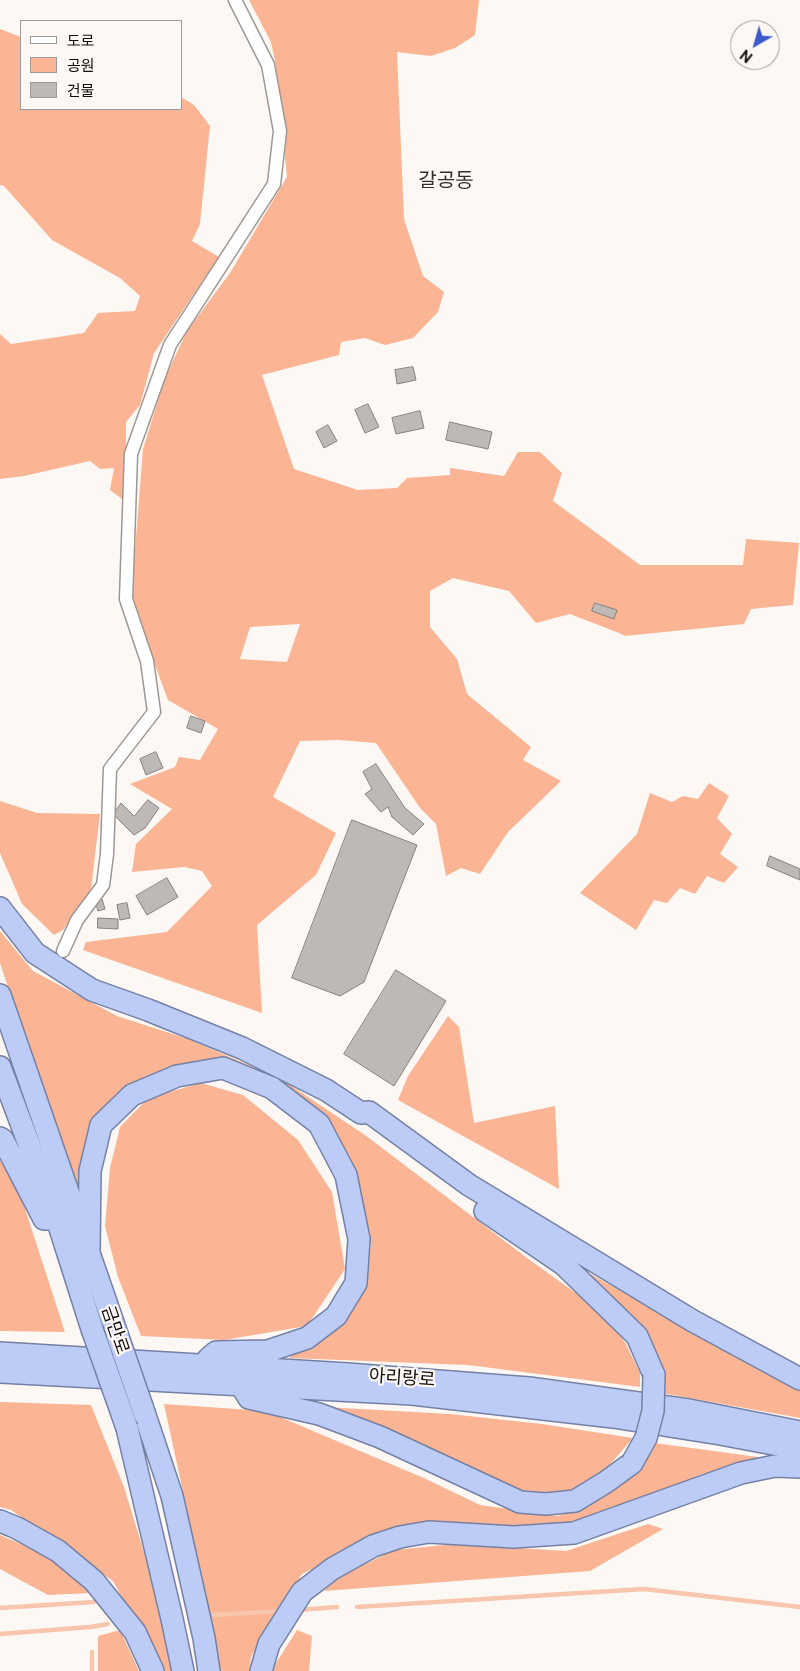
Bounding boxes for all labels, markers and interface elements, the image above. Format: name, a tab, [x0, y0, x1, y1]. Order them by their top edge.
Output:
legend	[20, 20, 182, 110]
north arrow	[730, 20, 780, 70]
text: 도로	[67, 32, 95, 49]
text: N	[737, 46, 756, 66]
text: 공원	[67, 57, 95, 74]
text: 건물	[67, 82, 95, 99]
district label: 갈공동	[418, 169, 474, 193]
street label: 금만로	[97, 1303, 133, 1357]
street label: 아리랑로	[368, 1365, 436, 1391]

